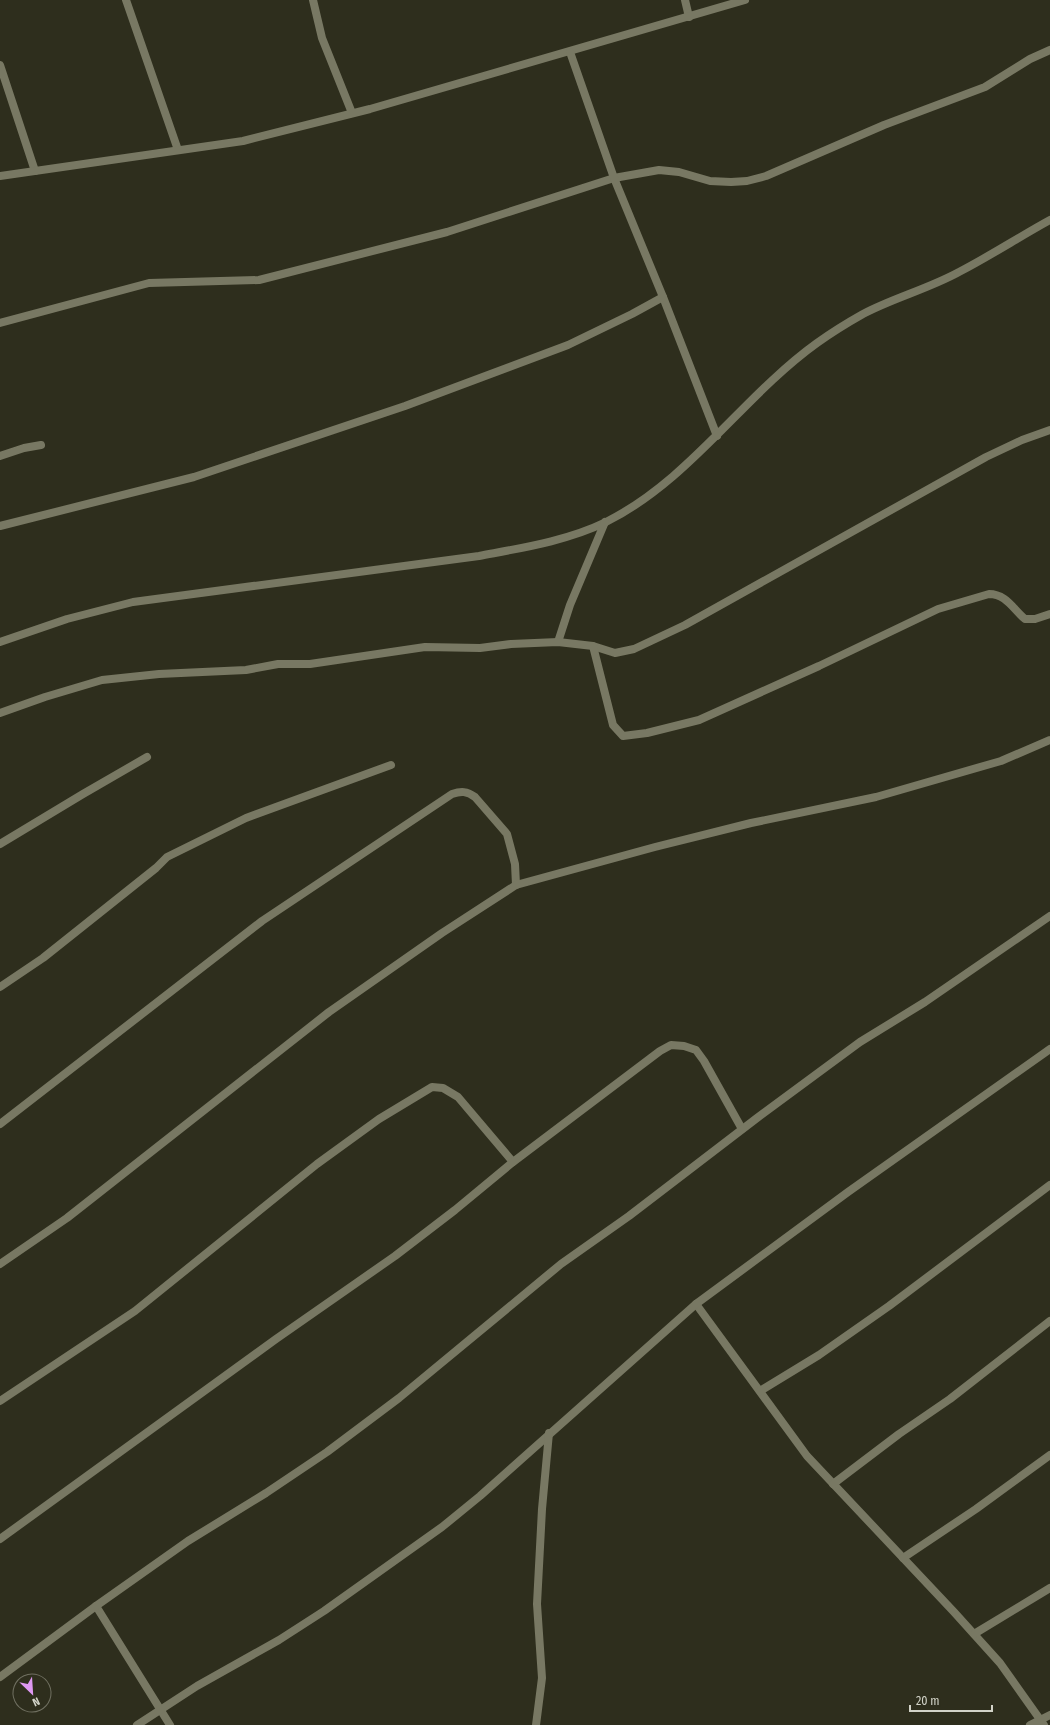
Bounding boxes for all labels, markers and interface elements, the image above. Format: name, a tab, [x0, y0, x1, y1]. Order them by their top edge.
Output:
north arrow	[12, 1673, 52, 1713]
scale bar	[910, 1687, 992, 1713]
text: N	[30, 1694, 42, 1709]
text: 20 m	[916, 1694, 940, 1708]

